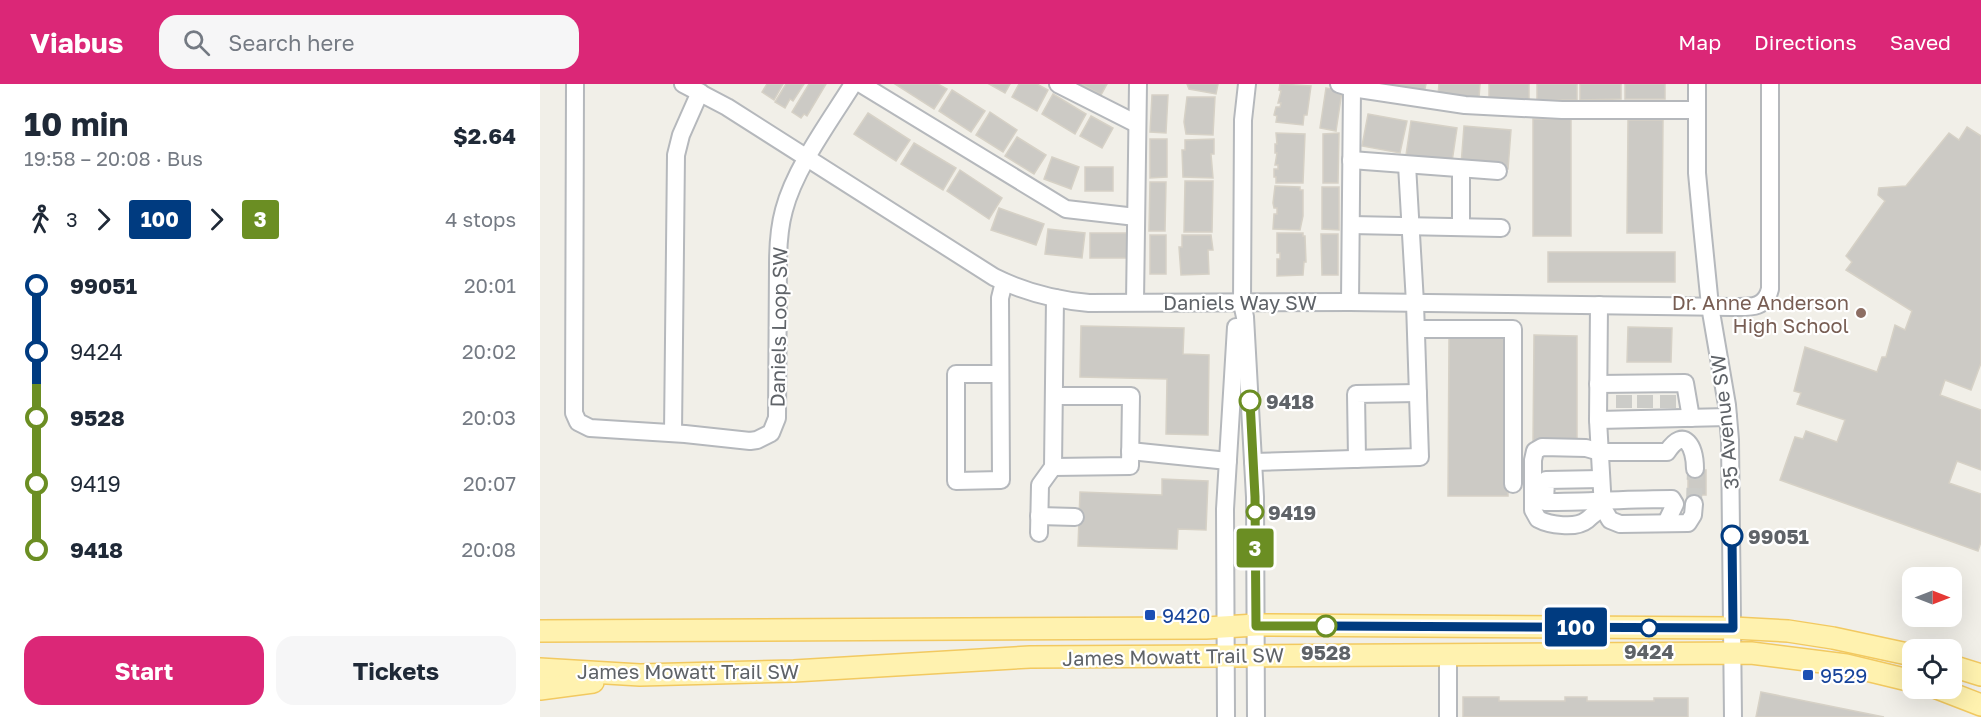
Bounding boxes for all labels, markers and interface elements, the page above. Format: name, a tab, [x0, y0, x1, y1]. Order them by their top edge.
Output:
search box	[159, 15, 579, 69]
text: Viabus	[30, 26, 123, 59]
icon: search	[180, 26, 213, 59]
text: Search here	[228, 29, 354, 56]
text: Map	[1678, 29, 1721, 55]
text: Directions	[1754, 29, 1857, 55]
text: Saved	[1890, 29, 1951, 55]
text: 10 min	[24, 104, 129, 143]
text: $2.64	[453, 122, 516, 149]
text: 19:58 – 20:08 · Bus	[24, 146, 203, 170]
icon: walk	[24, 203, 57, 236]
icon: forward	[87, 203, 120, 236]
icon: forward	[200, 203, 233, 236]
text: 100	[141, 206, 179, 232]
text: 3	[254, 206, 267, 232]
text: 3	[66, 207, 78, 231]
text: 4 stops	[445, 207, 516, 231]
street label: Daniels Loop SW	[765, 246, 791, 408]
text: 99051	[70, 272, 137, 299]
text: 20:01	[464, 273, 516, 297]
street label: Daniels Way SW	[1163, 290, 1317, 314]
place label: Dr. Anne Anderson High School	[1672, 290, 1849, 337]
marker: Dr. Anne Anderson High School	[1854, 306, 1868, 320]
text: 9424	[70, 338, 123, 365]
text: 20:02	[462, 339, 516, 363]
street label: 35 Avenue SW	[1705, 353, 1743, 491]
place label: 9418	[1266, 389, 1314, 413]
marker: 9418	[1239, 390, 1261, 412]
text: 9528	[70, 404, 125, 431]
text: 20:03	[462, 405, 516, 429]
text: 9419	[70, 470, 121, 497]
text: 20:07	[463, 471, 516, 495]
place label: 9419	[1268, 500, 1316, 524]
marker: 9419	[1246, 503, 1264, 521]
place label: 99051	[1748, 524, 1809, 548]
marker: 99051	[1721, 525, 1743, 547]
line badge: 3	[1236, 528, 1274, 568]
text: 3	[1249, 535, 1261, 561]
text: 9418	[70, 536, 123, 563]
text: 20:08	[461, 537, 516, 561]
north arrow	[1902, 567, 1962, 627]
map controls	[1902, 567, 1962, 699]
place label: 9420	[1162, 603, 1210, 627]
marker: 9420	[1143, 608, 1157, 622]
line badge: 100	[1542, 608, 1610, 646]
text: 100	[1557, 614, 1595, 640]
marker: 9528	[1315, 615, 1337, 637]
marker: 9424	[1640, 619, 1658, 637]
button: Start	[24, 636, 264, 705]
button: Tickets	[276, 636, 516, 705]
place label: 9424	[1624, 639, 1674, 663]
button: locate	[1902, 639, 1962, 699]
place label: 9528	[1301, 640, 1351, 664]
street label: James Mowatt Trail SW	[1062, 642, 1284, 670]
street label: James Mowatt Trail SW	[577, 659, 799, 683]
place label: 9529	[1820, 663, 1867, 687]
marker: 9529	[1801, 668, 1815, 682]

